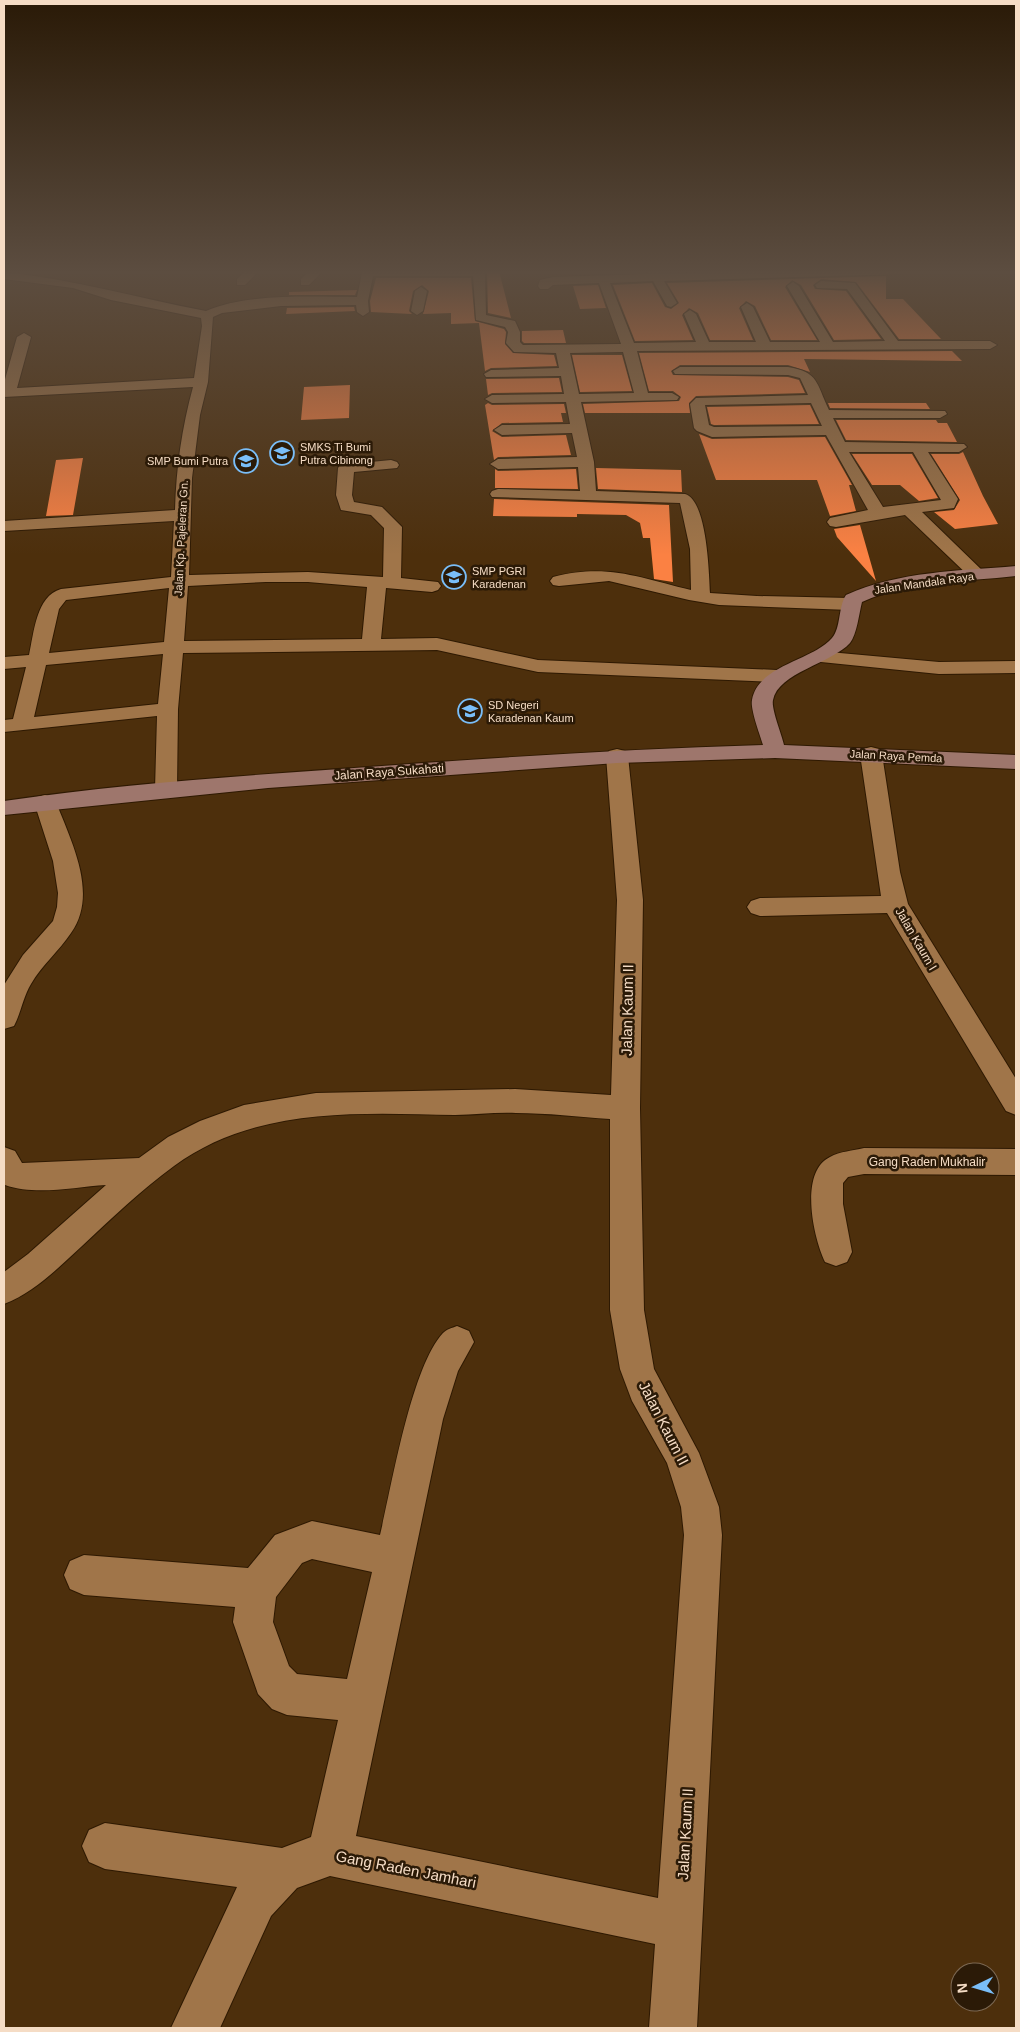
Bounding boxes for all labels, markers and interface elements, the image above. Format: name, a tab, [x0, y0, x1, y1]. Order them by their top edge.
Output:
school or university icon: SMKS Ti Bumi Putra Cibinong	[269, 440, 295, 466]
place label: SMKS Ti Bumi Putra Cibinong	[300, 441, 373, 466]
school or university icon: SMP Bumi Putra	[233, 448, 259, 474]
place label: SMP Bumi Putra	[147, 455, 229, 467]
street label: Jalan Kp. Pajeleran Gn.	[172, 480, 190, 596]
school or university icon: SMP PGRI Karadenan	[441, 564, 467, 590]
place label: SMP PGRI Karadenan	[472, 565, 526, 590]
street label: Jalan Mandala Raya	[874, 570, 975, 596]
school or university icon: SD Negeri Karadenan Kaum	[457, 698, 483, 724]
place label: SD Negeri Karadenan Kaum	[488, 699, 574, 724]
street label: Jalan Raya Pemda	[849, 748, 944, 764]
street label: Jalan Raya Sukahati	[334, 761, 444, 783]
street label: Jalan Kaum I	[892, 905, 940, 973]
street label: Jalan Kaum II	[618, 964, 636, 1056]
street label: Gang Raden Mukhalir	[869, 1155, 985, 1169]
street label: Jalan Kaum II	[636, 1378, 692, 1468]
street label: Jalan Kaum II	[674, 1788, 696, 1880]
street label: Gang Raden Jamhari	[334, 1847, 478, 1891]
north arrow	[950, 1962, 1000, 2012]
text: N	[954, 1982, 970, 1994]

